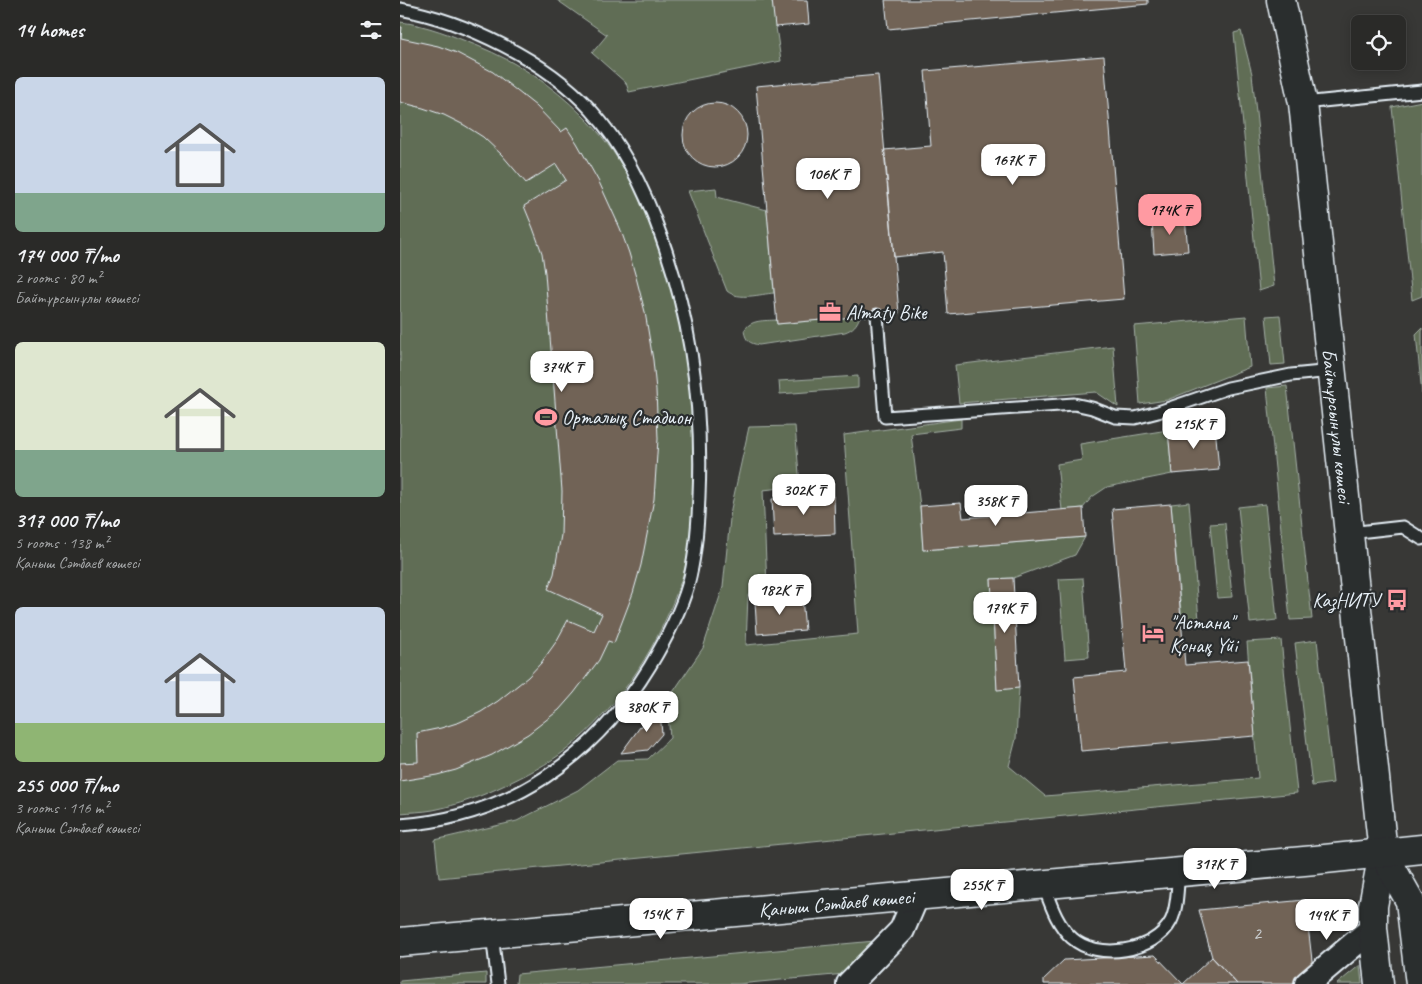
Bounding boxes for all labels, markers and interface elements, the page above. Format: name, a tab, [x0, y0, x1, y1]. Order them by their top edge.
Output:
map controls	[1351, 15, 1406, 70]
button: locate	[1351, 15, 1406, 70]
icon: filters	[357, 16, 385, 44]
text: 14 homes	[15, 17, 84, 43]
icon: home	[155, 110, 245, 200]
pin: 167K ₸	[972, 144, 1054, 186]
text: 167K ₸	[992, 150, 1034, 170]
pin: 106K ₸	[787, 158, 869, 200]
text: 106K ₸	[807, 164, 849, 184]
pin: 174K ₸	[1129, 194, 1211, 236]
text: 174K ₸	[1149, 200, 1191, 220]
text: 174 000 ₸/mo	[15, 242, 119, 268]
text: 2 rooms · 80 m²	[15, 268, 101, 288]
text: Байтұрсынұлы көшесі	[15, 288, 139, 308]
office icon: Almaty Bike	[817, 299, 843, 325]
place label: Almaty Bike	[846, 300, 928, 325]
street label: Байтұрсынұлы көшесі	[1317, 348, 1358, 506]
pin: 374K ₸	[521, 350, 603, 393]
text: 374K ₸	[541, 357, 583, 377]
icon: home	[155, 375, 245, 465]
sports icon: Орталық Стадион	[533, 404, 559, 430]
place label: Орталық Стадион	[562, 405, 693, 430]
pin: 215K ₸	[1153, 408, 1235, 450]
text: 215K ₸	[1173, 414, 1215, 434]
pin: 302K ₸	[763, 474, 845, 516]
text: 302K ₸	[783, 480, 825, 500]
pin: 358K ₸	[955, 484, 1037, 527]
text: 358K ₸	[975, 491, 1017, 511]
text: 317 000 ₸/mo	[15, 507, 119, 533]
text: 5 rooms · 138 m²	[15, 533, 109, 553]
text: Қаныш Сәтбаев көшесі	[15, 553, 140, 573]
pin: 182K ₸	[739, 574, 821, 616]
text: 182K ₸	[759, 580, 801, 600]
bus stop icon: КазНИТУ	[1384, 587, 1410, 613]
place label: КазНИТУ	[1312, 588, 1383, 614]
pin: 179K ₸	[964, 592, 1046, 634]
text: 179K ₸	[984, 598, 1026, 618]
place label: "Астана" Қонақ Үйі	[1170, 610, 1240, 658]
hotel icon: "Астана" Қонақ Үйі	[1140, 620, 1166, 646]
icon: home	[155, 640, 245, 730]
pin: 380K ₸	[606, 690, 688, 733]
text: 380K ₸	[626, 697, 668, 717]
text: 255 000 ₸/mo	[15, 772, 118, 798]
text: 3 rooms · 116 m²	[15, 798, 109, 818]
text: Қаныш Сәтбаев көшесі	[15, 818, 140, 838]
pin: 317K ₸	[1174, 848, 1256, 890]
text: 317K ₸	[1194, 854, 1236, 874]
pin: 255K ₸	[941, 868, 1023, 911]
text: 255K ₸	[962, 875, 1002, 895]
street label: Қаныш Сәтбаев көшесі	[758, 883, 917, 922]
pin: 154K ₸	[620, 898, 702, 940]
pin: 149K ₸	[1286, 898, 1368, 941]
text: 154K ₸	[640, 904, 682, 924]
text: 149K ₸	[1306, 905, 1348, 925]
house number: 2	[1253, 922, 1263, 944]

